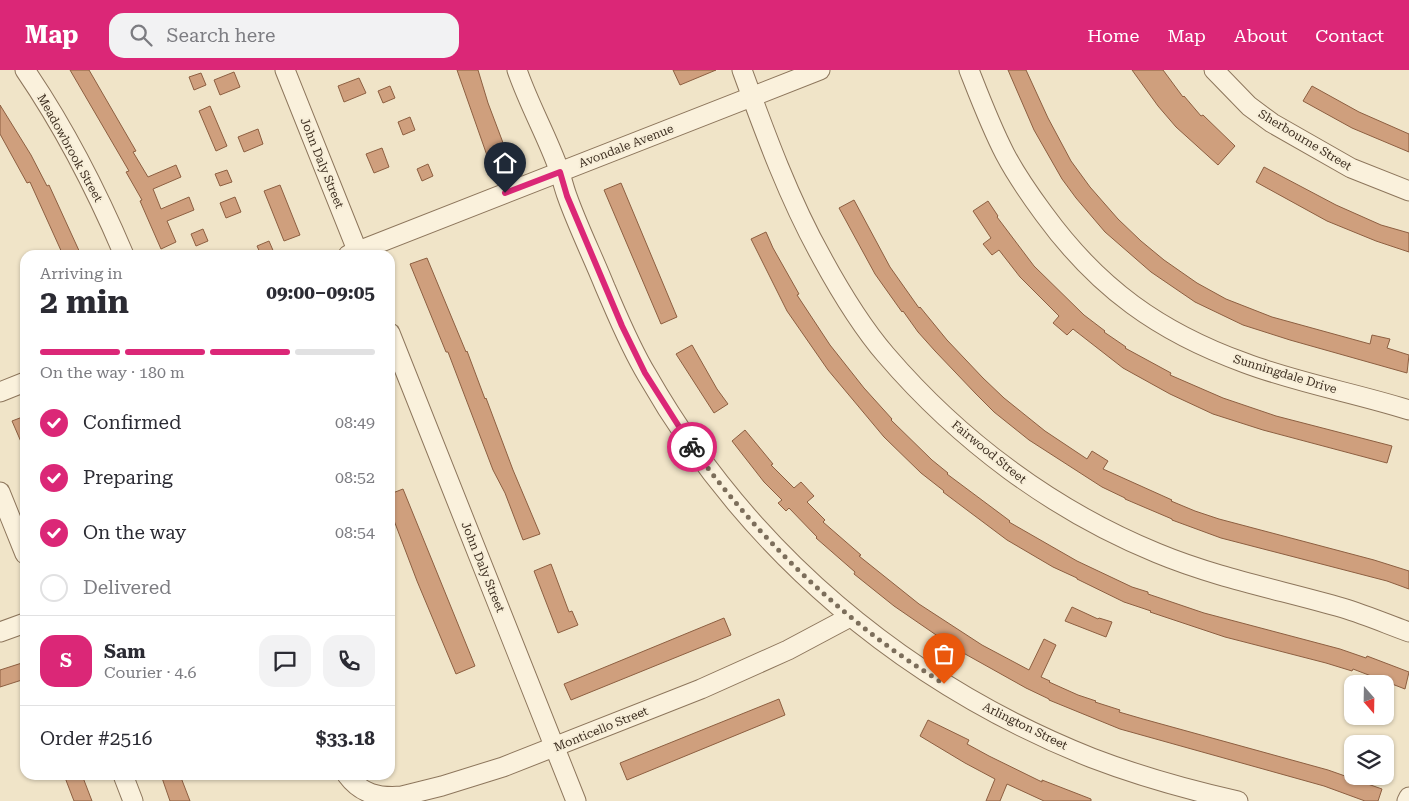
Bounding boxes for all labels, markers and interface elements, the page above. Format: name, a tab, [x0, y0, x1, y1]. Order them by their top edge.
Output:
search box	[109, 13, 459, 58]
text: Map	[25, 21, 79, 49]
icon: search	[127, 21, 155, 49]
text: Search here	[167, 24, 275, 47]
text: Home	[1087, 25, 1139, 46]
text: Map	[1167, 25, 1206, 46]
text: About	[1234, 25, 1287, 46]
text: Contact	[1315, 25, 1384, 46]
street label: Meadowbrook Street	[34, 92, 106, 205]
street label: Sherbourne Street	[1256, 107, 1355, 174]
street label: John Daly Street	[297, 116, 347, 211]
street label: Avondale Avenue	[577, 121, 676, 171]
pin	[484, 142, 526, 193]
icon: home	[491, 149, 519, 177]
text: Arriving in	[40, 264, 123, 283]
text: 09:00–09:05	[266, 281, 375, 304]
text: 2 min	[40, 283, 129, 321]
street label: Sunningdale Drive	[1232, 352, 1339, 397]
text: On the way · 180 m	[40, 363, 185, 382]
icon: check	[40, 409, 68, 437]
text: Confirmed	[83, 411, 181, 434]
text: 08:49	[335, 413, 375, 432]
street label: Fairwood Street	[949, 418, 1029, 487]
courier	[667, 422, 717, 472]
icon: bike	[678, 433, 706, 461]
icon: check	[40, 464, 68, 492]
text: Preparing	[83, 466, 173, 489]
text: 08:52	[335, 468, 375, 487]
icon: check	[40, 519, 68, 547]
street label: John Daly Street	[458, 520, 508, 615]
text: On the way	[83, 521, 186, 544]
text: 08:54	[335, 523, 375, 542]
text: Delivered	[83, 576, 171, 599]
pin	[923, 633, 965, 684]
button: chat	[259, 635, 311, 687]
button: phone	[323, 635, 375, 687]
text: Sam	[104, 640, 146, 663]
icon: bag	[930, 640, 958, 668]
text: S	[60, 649, 72, 672]
text: Courier · 4.6	[104, 663, 197, 682]
north arrow	[1344, 675, 1394, 725]
map controls	[1344, 675, 1394, 785]
street label: Arlington Street	[980, 699, 1070, 753]
street label: Monticello Street	[552, 704, 651, 754]
text: Order #2516	[40, 727, 152, 750]
text: $33.18	[316, 727, 375, 750]
button: layers	[1344, 735, 1394, 785]

